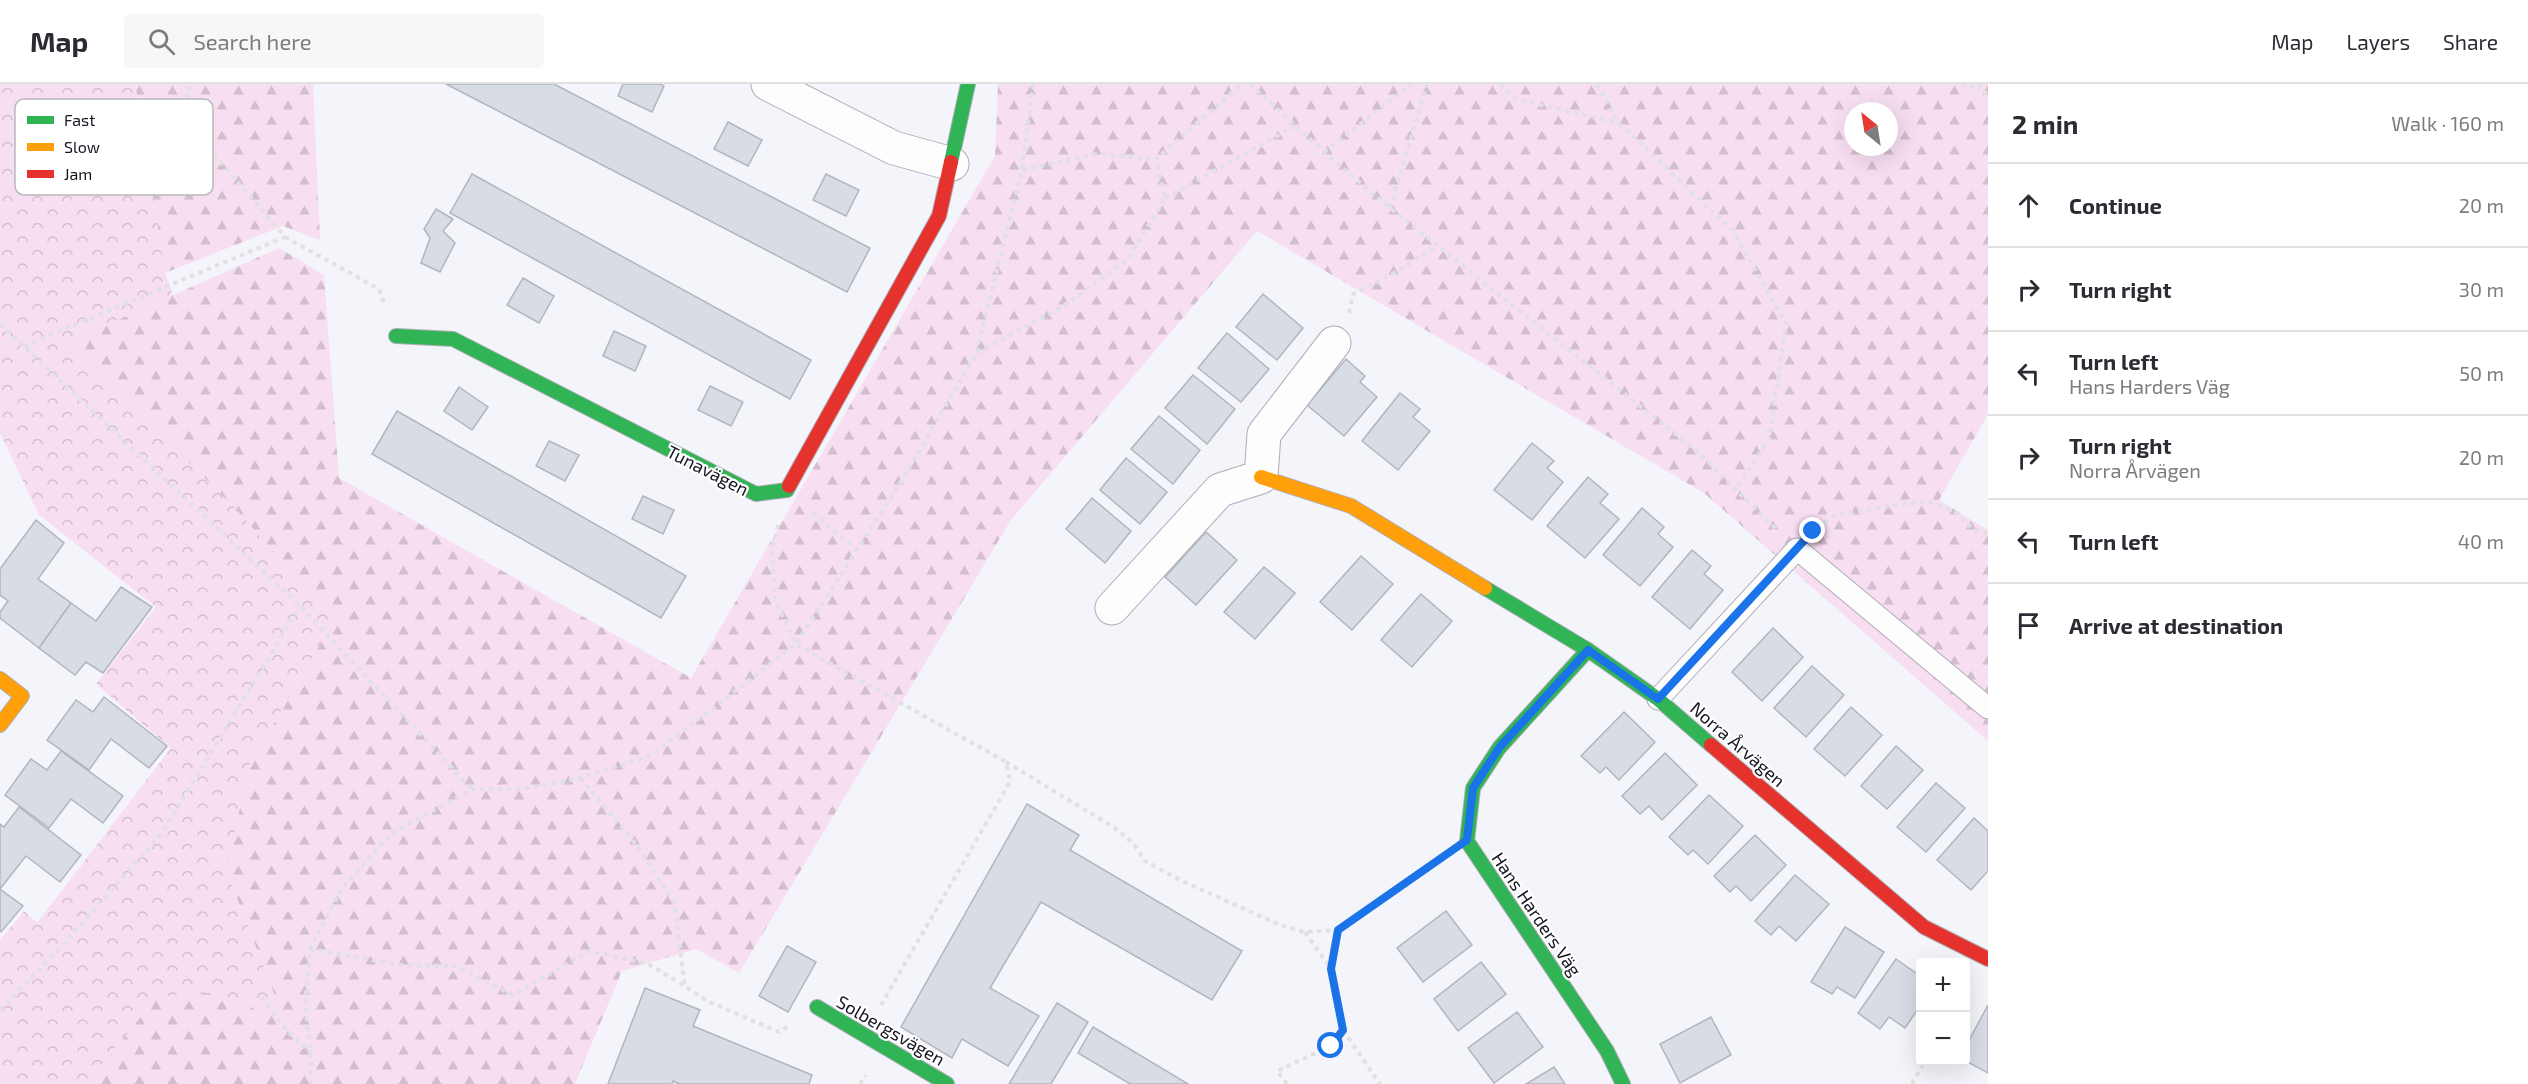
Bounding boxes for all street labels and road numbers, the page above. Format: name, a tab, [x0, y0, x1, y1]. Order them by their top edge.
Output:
street label: Tunavägen	[663, 440, 753, 500]
street label: Norra Årvägen	[1686, 697, 1790, 791]
street label: Hans Harders Väg	[1487, 848, 1587, 980]
street label: Solbergsvägen	[833, 990, 949, 1070]

